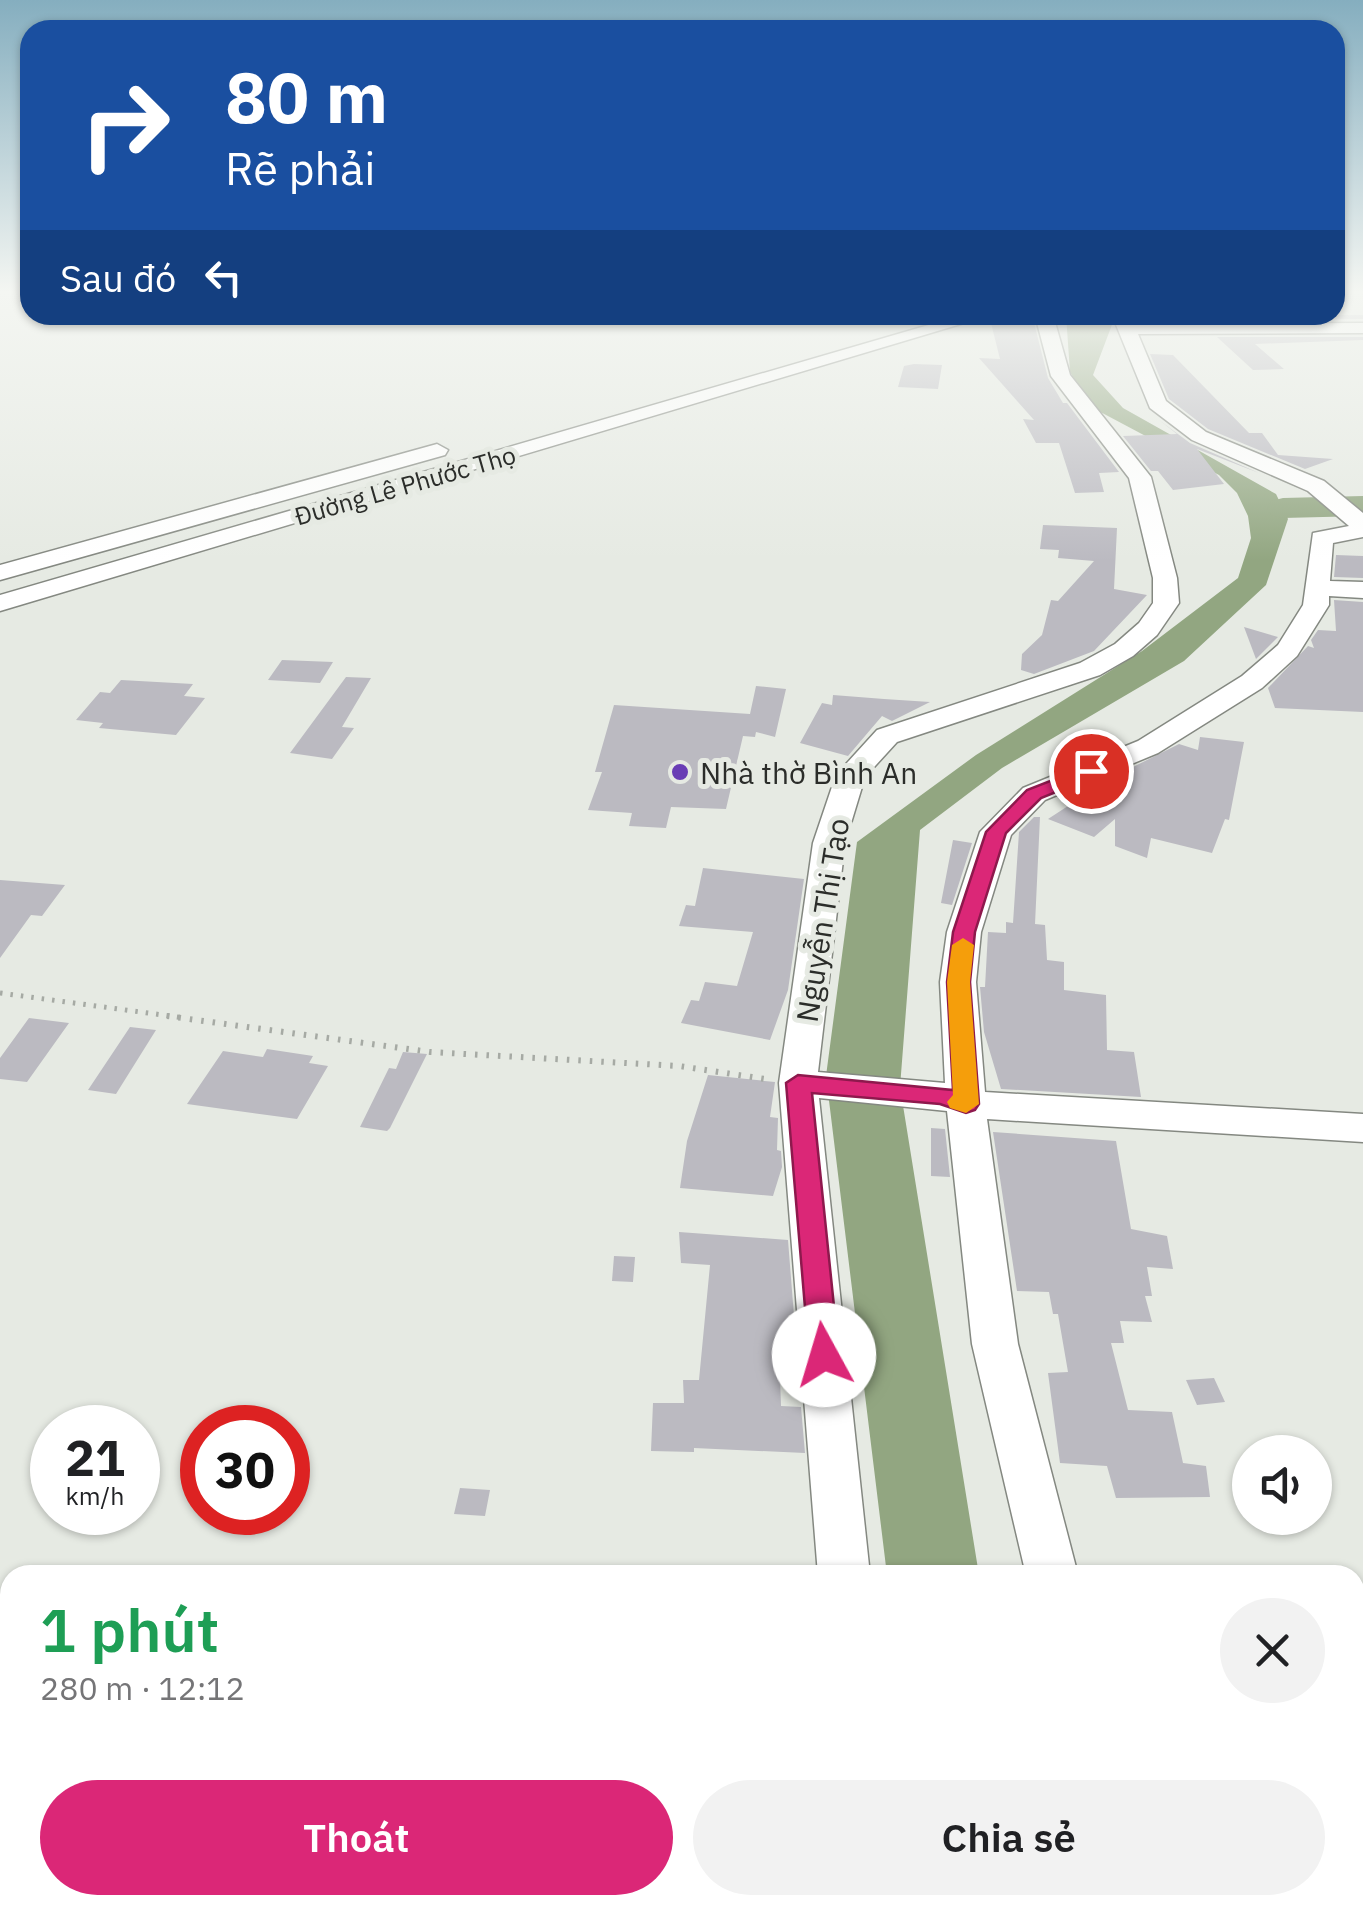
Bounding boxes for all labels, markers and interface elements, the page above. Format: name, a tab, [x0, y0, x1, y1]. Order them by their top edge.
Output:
text: 80 m	[225, 51, 388, 142]
icon: right	[60, 60, 190, 190]
text: Rẽ phải	[225, 139, 375, 197]
icon: left	[196, 250, 251, 305]
text: Sau đó	[60, 253, 176, 302]
street label: Đường Lê Phước Thọ	[290, 438, 520, 532]
pin	[1049, 729, 1134, 814]
icon: arrive	[1064, 744, 1119, 799]
place label: Nhà thờ Bình An	[700, 753, 917, 792]
marker: Nhà thờ Bình An	[669, 761, 691, 783]
street label: Nguyễn Thị Tạo	[787, 815, 857, 1025]
position arrow	[772, 1303, 876, 1407]
speed limit sign: 30	[180, 1405, 310, 1535]
text: 21	[65, 1425, 125, 1490]
map controls	[1232, 1435, 1332, 1535]
button: sound	[1232, 1435, 1332, 1535]
text: km/h	[66, 1479, 124, 1512]
text: 1 phút	[40, 1590, 219, 1669]
button: close	[1220, 1598, 1325, 1703]
text: 280 m · 12:12	[40, 1667, 245, 1709]
button: Thoát	[40, 1780, 673, 1895]
button: Chia sẻ	[693, 1780, 1325, 1895]

